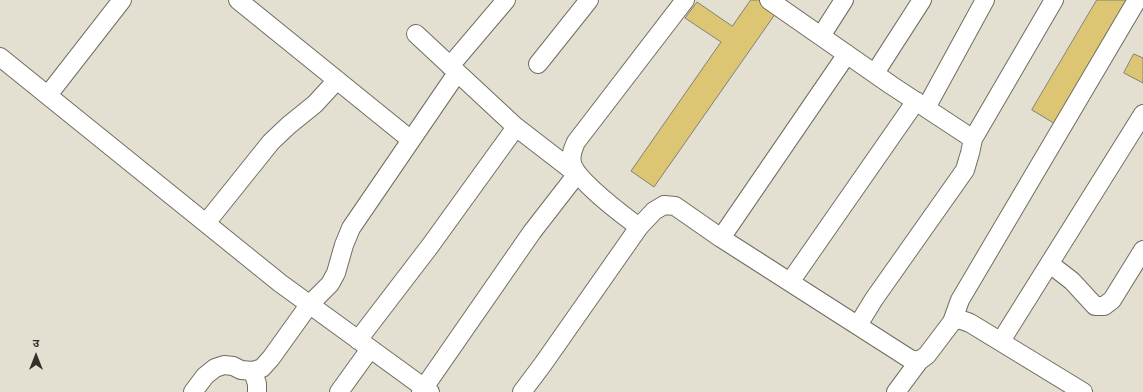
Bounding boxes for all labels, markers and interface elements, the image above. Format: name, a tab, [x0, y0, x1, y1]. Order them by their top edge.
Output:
text: उ	[33, 335, 39, 352]
north arrow	[16, 336, 56, 376]

